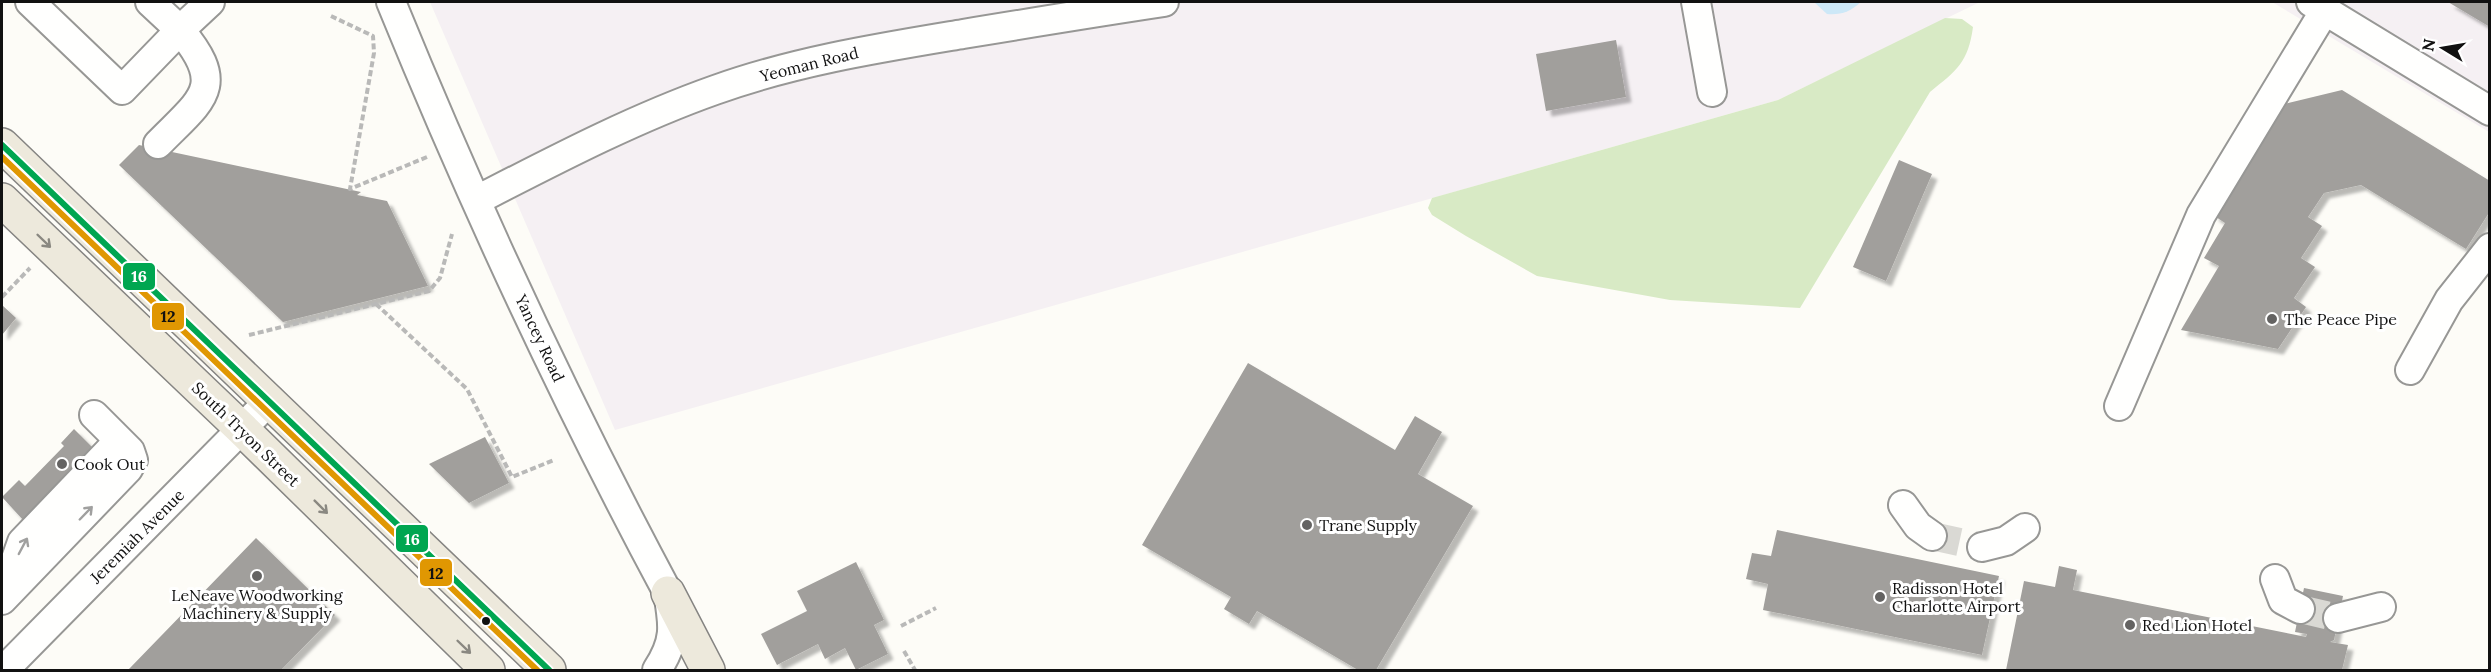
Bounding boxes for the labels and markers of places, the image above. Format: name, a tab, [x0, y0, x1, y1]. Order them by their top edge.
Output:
place label: The Peace Pipe	[2284, 309, 2397, 329]
marker: The Peace Pipe	[2265, 312, 2279, 326]
place label: Cook Out	[74, 454, 146, 474]
marker: Cook Out	[55, 457, 69, 471]
place label: Trane Supply	[1319, 515, 1418, 535]
marker: Trane Supply	[1300, 518, 1314, 532]
marker: LeNeave Woodworking Machinery & Supply	[250, 569, 264, 583]
place label: Radisson Hotel Charlotte Airport	[1892, 578, 2021, 616]
place label: LeNeave Woodworking Machinery & Supply	[171, 585, 344, 623]
marker: Radisson Hotel Charlotte Airport	[1873, 590, 1887, 604]
unlabelled marker	[480, 615, 492, 627]
place label: Red Lion Hotel	[2142, 615, 2252, 635]
marker: Red Lion Hotel	[2123, 618, 2137, 632]

